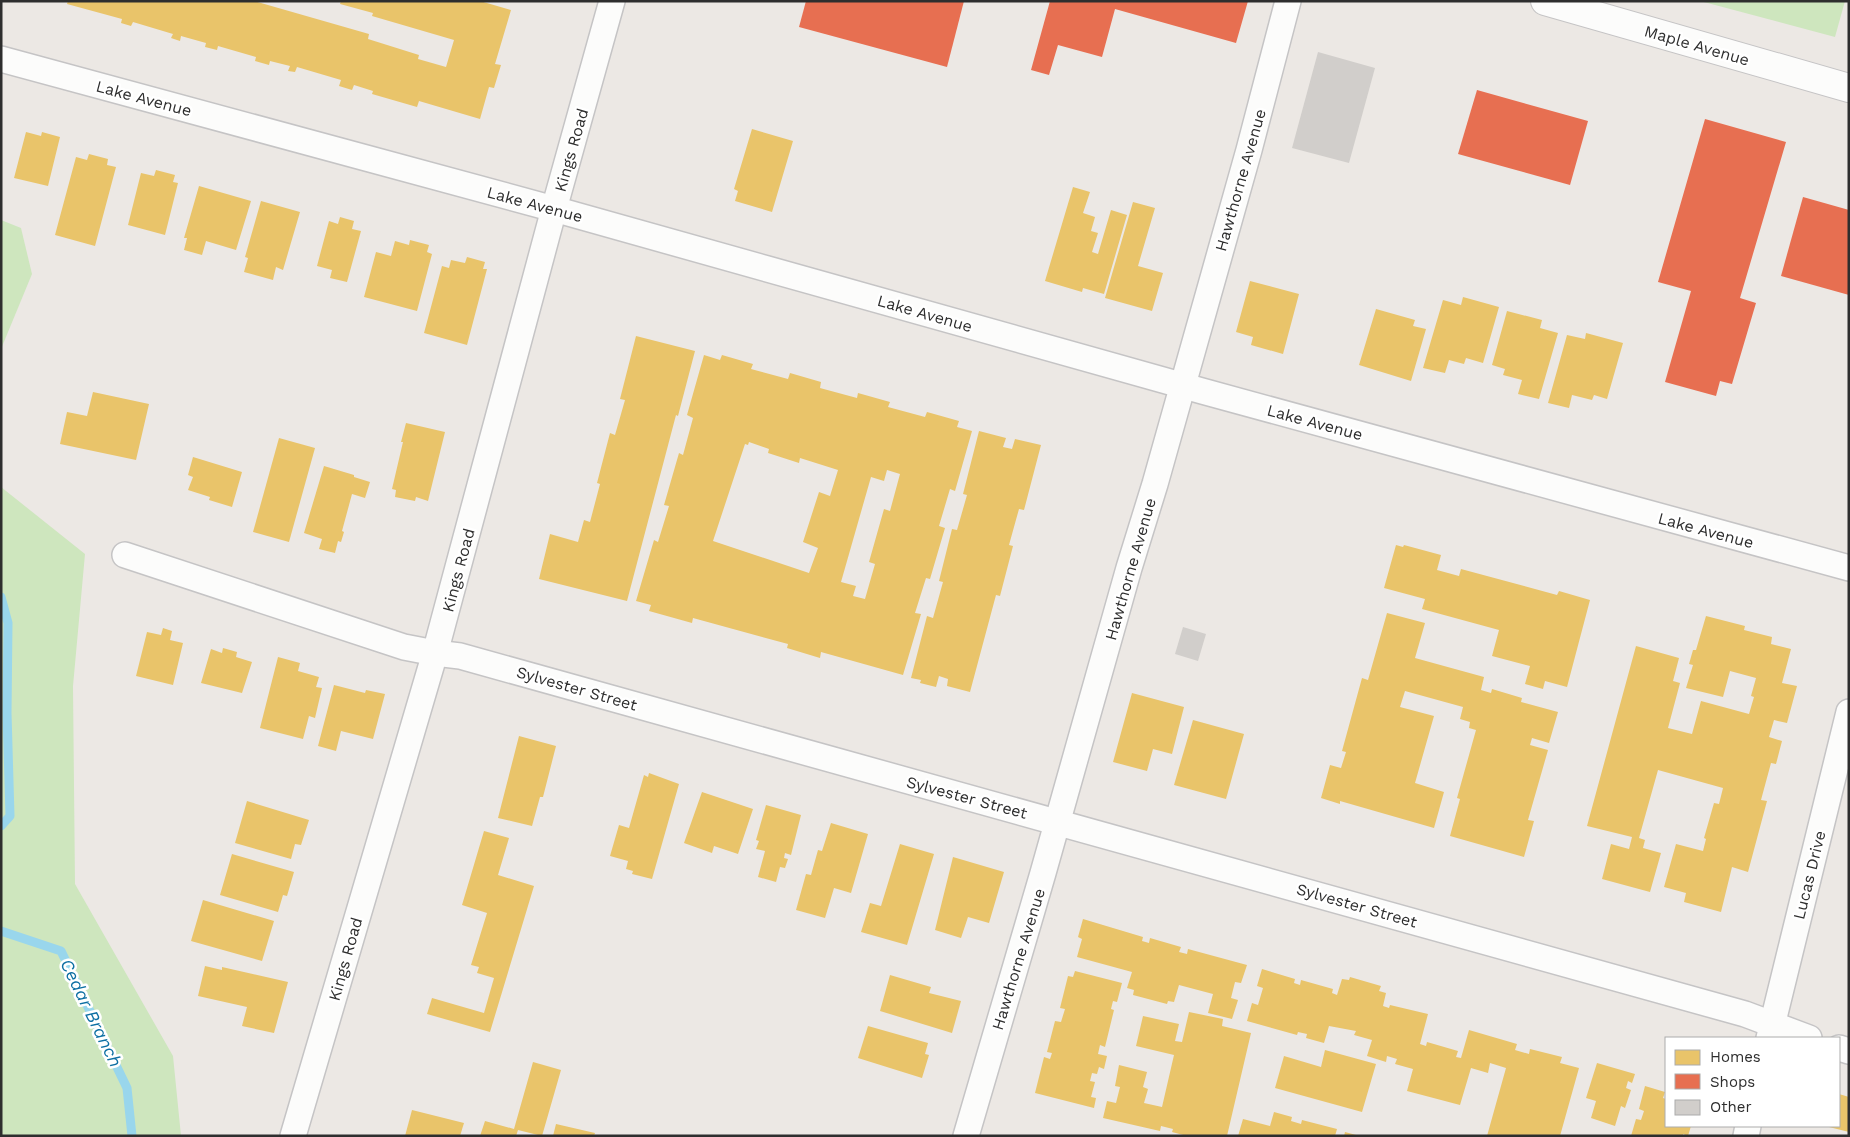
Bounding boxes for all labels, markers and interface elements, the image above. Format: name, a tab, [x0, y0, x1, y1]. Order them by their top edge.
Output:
street label: Maple Avenue	[1642, 21, 1751, 70]
street label: Lake Avenue	[94, 77, 194, 120]
street label: Kings Road	[550, 106, 592, 194]
street label: Hawthorne Avenue	[1211, 107, 1270, 253]
street label: Lake Avenue	[485, 183, 585, 226]
street label: Lake Avenue	[875, 291, 975, 336]
street label: Lake Avenue	[1265, 401, 1365, 444]
street label: Hawthorne Avenue	[1101, 496, 1160, 642]
street label: Lake Avenue	[1656, 509, 1756, 552]
street label: Kings Road	[438, 526, 479, 614]
street label: Sylvester Street	[514, 662, 640, 715]
street label: Sylvester Street	[904, 772, 1030, 823]
street label: Lucas Drive	[1789, 829, 1830, 922]
street label: Sylvester Street	[1294, 879, 1420, 932]
street label: Hawthorne Avenue	[988, 886, 1049, 1032]
street label: Kings Road	[324, 915, 366, 1003]
water label: Cedar Branch	[56, 955, 127, 1070]
legend	[1665, 1037, 1840, 1127]
text: Homes	[1710, 1048, 1761, 1066]
text: Shops	[1710, 1073, 1755, 1091]
text: Other	[1710, 1098, 1752, 1116]

